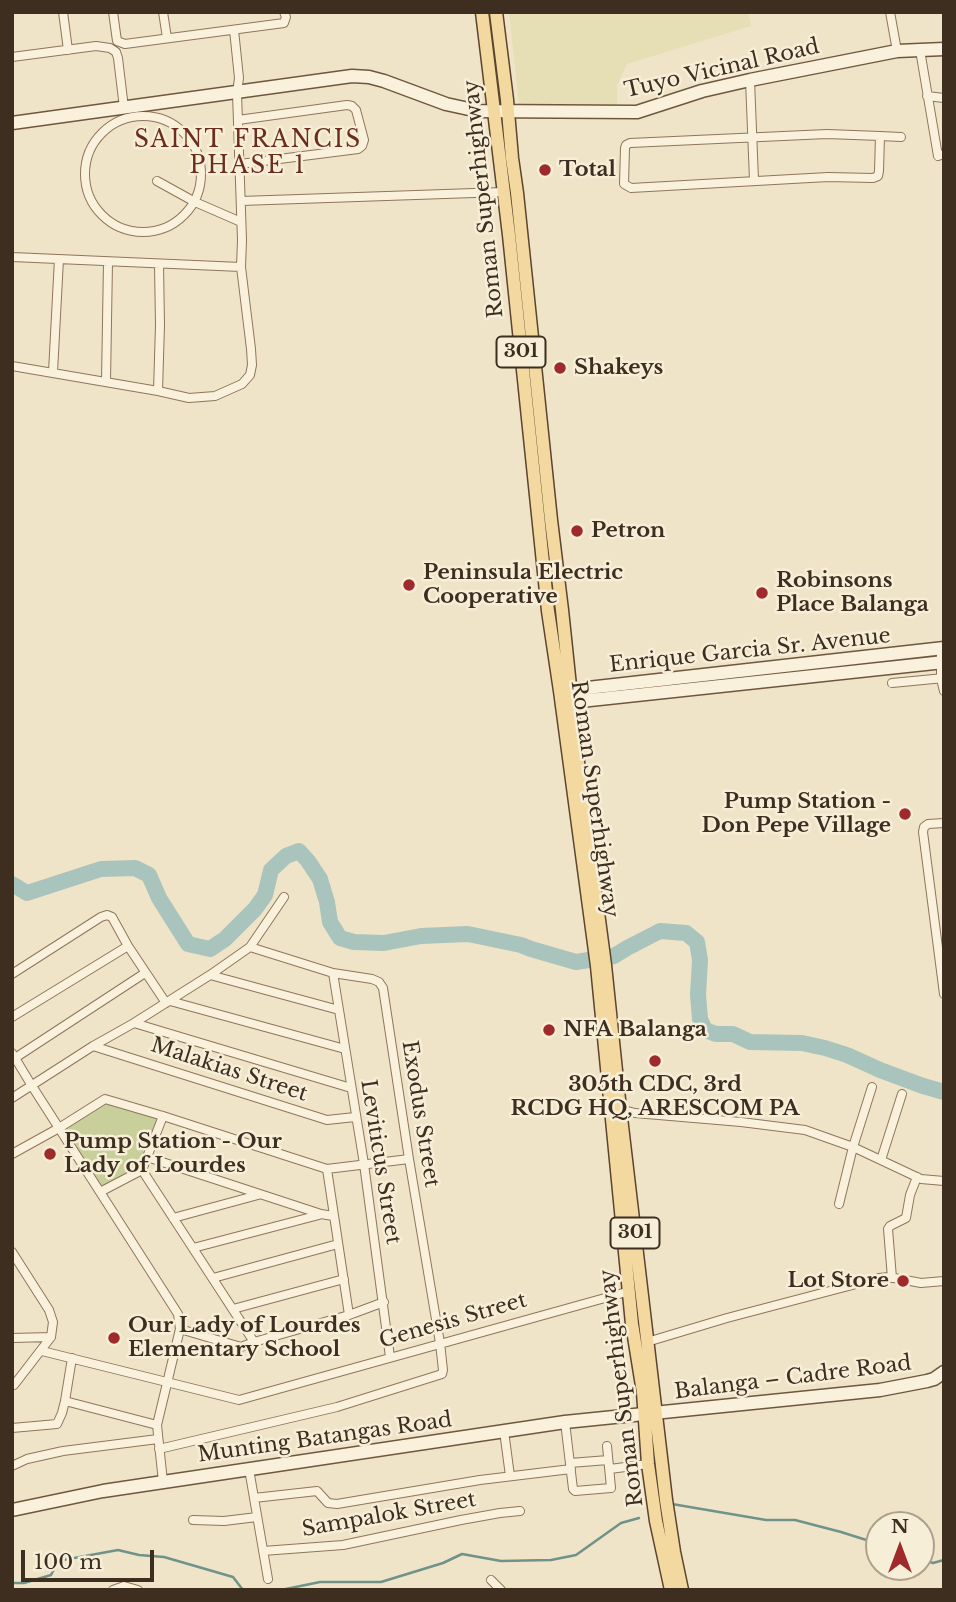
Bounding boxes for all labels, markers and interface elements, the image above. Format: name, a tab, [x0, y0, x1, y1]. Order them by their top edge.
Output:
street label: Tuyo Vicinal Road	[622, 34, 822, 104]
street label: Roman Superhighway	[459, 79, 509, 319]
district label: SAINT FRANCIS PHASE 1	[136, 127, 360, 181]
place label: Total	[559, 157, 616, 183]
marker: Total	[537, 162, 553, 178]
road number: 301	[496, 336, 546, 368]
place label: Shakeys	[574, 355, 663, 381]
marker: Shakeys	[552, 360, 568, 376]
place label: Petron	[591, 518, 665, 544]
marker: Petron	[569, 523, 585, 539]
place label: Peninsula Electric Cooperative	[423, 560, 623, 610]
place label: Robinsons Place Balanga	[776, 568, 929, 618]
marker: Peninsula Electric Cooperative	[401, 577, 417, 593]
marker: Robinsons Place Balanga	[754, 585, 770, 601]
street label: Enrique Garcia Sr. Avenue	[608, 624, 892, 678]
street label: Roman Superhighway	[565, 679, 623, 919]
place label: Pump Station - Don Pepe Village	[702, 789, 891, 839]
marker: Pump Station - Don Pepe Village	[897, 806, 913, 822]
place label: NFA Balanga	[563, 1017, 707, 1043]
marker: NFA Balanga	[541, 1022, 557, 1038]
street label: Malakias Street	[147, 1033, 311, 1107]
street label: Exodus Street	[396, 1039, 444, 1189]
marker: 305th CDC, 3rd RCDG HQ, ARESCOM PA	[647, 1053, 663, 1069]
place label: 305th CDC, 3rd RCDG HQ, ARESCOM PA	[510, 1072, 800, 1122]
street label: Leviticus Street	[355, 1078, 405, 1246]
place label: Pump Station - Our Lady of Lourdes	[64, 1129, 282, 1179]
marker: Pump Station - Our Lady of Lourdes	[42, 1146, 58, 1162]
road number: 301	[610, 1218, 660, 1248]
street label: Roman Superhighway	[595, 1268, 649, 1508]
place label: Lot Store	[787, 1268, 889, 1294]
marker: Lot Store	[895, 1273, 911, 1289]
street label: Genesis Street	[376, 1288, 530, 1354]
place label: Our Lady of Lourdes Elementary School	[128, 1313, 360, 1363]
marker: Our Lady of Lourdes Elementary School	[106, 1330, 122, 1346]
street label: Balanga – Cadre Road	[673, 1351, 913, 1405]
street label: Munting Batangas Road	[196, 1408, 454, 1468]
street label: Sampalok Street	[300, 1487, 478, 1543]
north arrow	[865, 1511, 935, 1581]
text: N	[891, 1515, 909, 1538]
scale bar	[24, 1536, 158, 1580]
text: 100 m	[34, 1549, 102, 1575]

